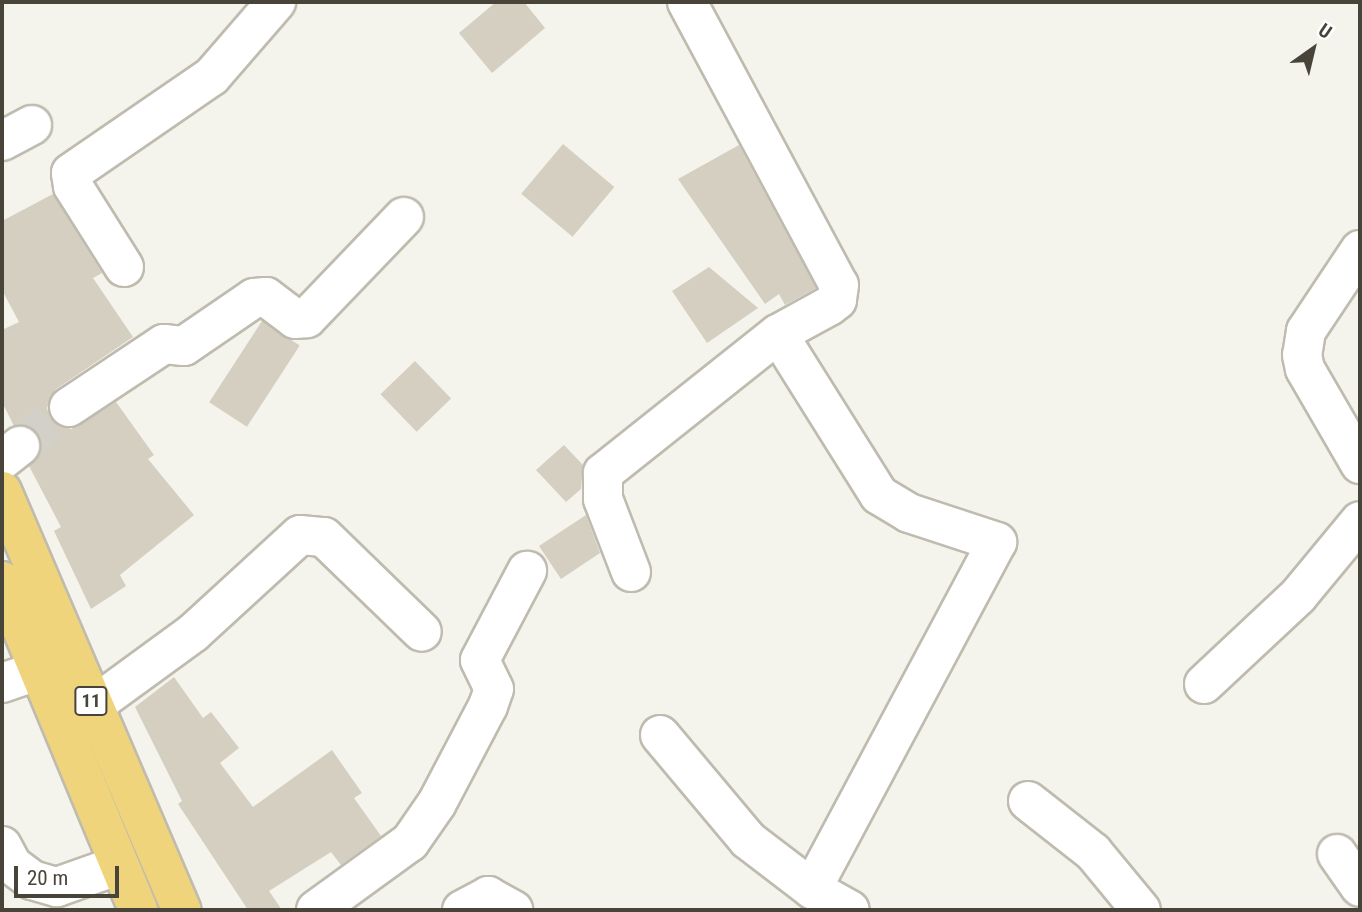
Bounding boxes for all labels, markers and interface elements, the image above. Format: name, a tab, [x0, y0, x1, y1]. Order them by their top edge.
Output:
north arrow	[1278, 14, 1348, 84]
text: U	[1314, 19, 1336, 44]
road number: 11	[74, 686, 108, 716]
scale bar	[18, 852, 122, 896]
text: 20 m	[27, 866, 68, 890]

